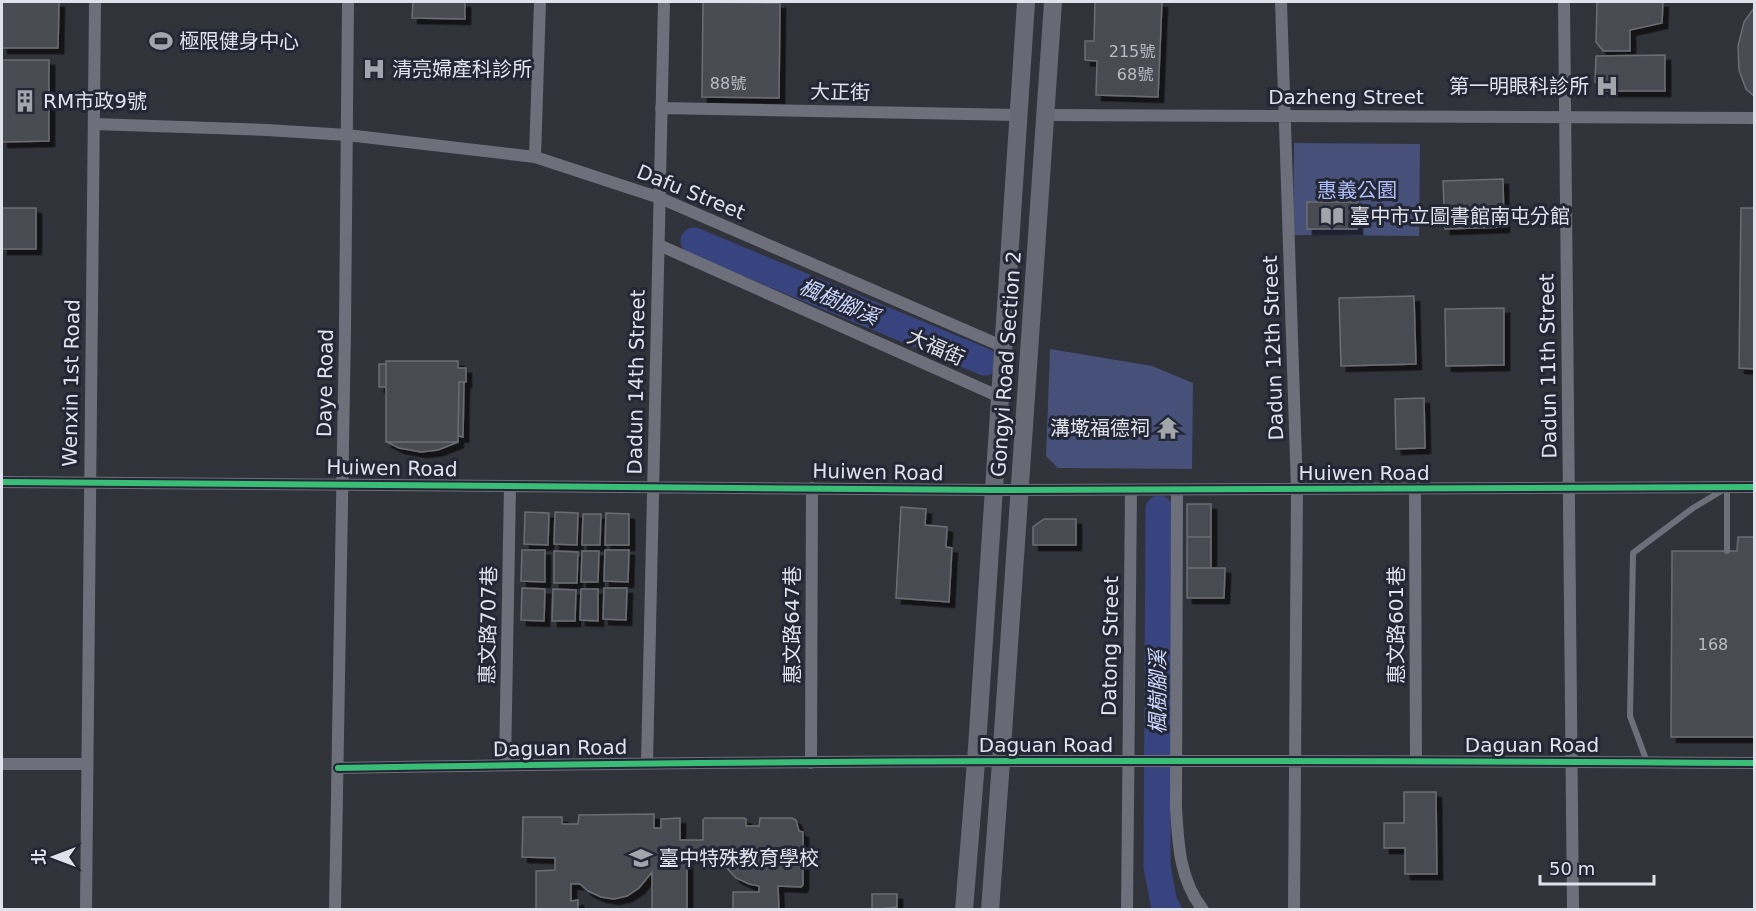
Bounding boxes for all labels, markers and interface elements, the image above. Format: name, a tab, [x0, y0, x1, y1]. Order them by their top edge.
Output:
sports icon: 極限健身中心	[148, 28, 174, 54]
place label: 極限健身中心	[179, 29, 299, 53]
house number: 215號	[1109, 42, 1155, 61]
hospital icon: 清亮婦產科診所	[361, 56, 387, 82]
place label: 清亮婦產科診所	[392, 57, 532, 81]
house number: 68號	[1117, 65, 1153, 84]
hospital icon: 第一明眼科診所	[1594, 73, 1620, 99]
house number: 88號	[710, 74, 746, 93]
place label: 第一明眼科診所	[1449, 74, 1589, 98]
street label: 大正街	[810, 79, 870, 105]
street label: Dazheng Street	[1268, 85, 1424, 109]
building icon: RM市政9號	[12, 88, 38, 114]
place label: RM市政9號	[43, 89, 147, 113]
street label: Dafu Street	[633, 159, 749, 225]
park label: 惠義公園	[1317, 178, 1397, 202]
library icon: 臺中市立圖書館南屯分館	[1319, 203, 1345, 229]
place label: 臺中市立圖書館南屯分館	[1350, 204, 1570, 228]
street label: Gongyi Road Section 2	[986, 250, 1026, 478]
street label: Dadun 12th Street	[1258, 255, 1288, 441]
street label: Dadun 11th Street	[1534, 273, 1562, 459]
water label: 楓樹腳溪	[796, 275, 885, 331]
street label: Dadun 14th Street	[622, 289, 650, 475]
street label: Wenxin 1st Road	[58, 299, 84, 467]
street label: 大福街	[904, 324, 968, 370]
street label: Daye Road	[312, 329, 338, 437]
temple icon: 溝墘福德祠	[1155, 415, 1181, 441]
place label: 溝墘福德祠	[1050, 416, 1150, 440]
street label: Huiwen Road	[326, 455, 458, 481]
street label: Huiwen Road	[812, 459, 944, 485]
street label: Huiwen Road	[1298, 461, 1430, 485]
street label: 惠文路707巷	[475, 566, 501, 684]
street label: 惠文路647巷	[780, 566, 804, 684]
street label: 惠文路601巷	[1384, 566, 1408, 684]
street label: Datong Street	[1097, 576, 1123, 716]
house number: 168	[1698, 635, 1728, 654]
water label: 楓樹腳溪	[1146, 647, 1170, 734]
street label: Daguan Road	[979, 733, 1113, 757]
street label: Daguan Road	[1465, 733, 1599, 757]
street label: Daguan Road	[493, 735, 627, 761]
north arrow	[24, 827, 84, 887]
school or university icon: 臺中特殊教育學校	[628, 845, 654, 871]
place label: 臺中特殊教育學校	[659, 846, 819, 870]
scale bar	[1540, 848, 1654, 886]
text: 北	[30, 849, 49, 865]
text: 50 m	[1549, 858, 1595, 879]

